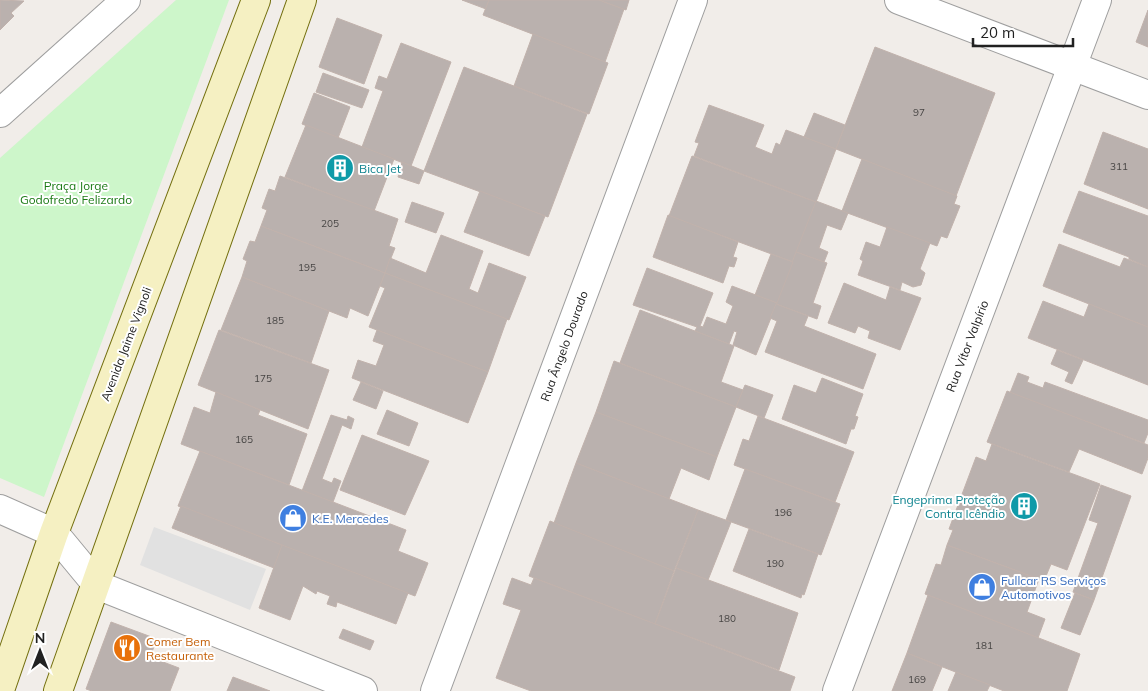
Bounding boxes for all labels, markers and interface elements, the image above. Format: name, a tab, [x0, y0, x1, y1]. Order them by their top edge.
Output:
scale bar	[973, 15, 1073, 47]
text: 20 m	[980, 23, 1015, 42]
house number: 97	[913, 106, 925, 119]
building icon: Bica Jet	[325, 153, 355, 183]
house number: 311	[1110, 160, 1128, 173]
place label: Bica Jet	[359, 161, 401, 176]
park label: Praça Jorge Godofredo Felizardo	[20, 178, 132, 207]
house number: 205	[321, 217, 339, 230]
house number: 195	[298, 261, 316, 274]
street label: Avenida Jaime Vignoli	[97, 285, 155, 403]
street label: Rua Ângelo Dourado	[537, 289, 591, 403]
street label: Rua Vítor Valpírio	[943, 298, 991, 394]
house number: 185	[266, 314, 284, 327]
house number: 175	[254, 372, 272, 385]
house number: 165	[235, 433, 253, 446]
building icon: Engeprima Proteção Contra Icêndio	[1009, 491, 1039, 521]
place label: Engeprima Proteção Contra Icêndio	[892, 492, 1005, 521]
shop icon: K.E. Mercedes	[278, 503, 308, 533]
house number: 196	[774, 506, 792, 519]
place label: K.E. Mercedes	[312, 511, 389, 526]
house number: 190	[766, 557, 784, 570]
shop icon: Fullcar RS Serviços Automotivos	[967, 572, 997, 602]
place label: Fullcar RS Serviços Automotivos	[1001, 573, 1106, 602]
house number: 180	[718, 612, 736, 625]
north arrow	[15, 626, 65, 676]
text: N	[35, 629, 45, 647]
restaurant icon: Comer Bem Restaurante	[112, 633, 142, 663]
place label: Comer Bem Restaurante	[146, 634, 214, 663]
house number: 181	[975, 639, 993, 652]
house number: 169	[908, 673, 926, 686]

